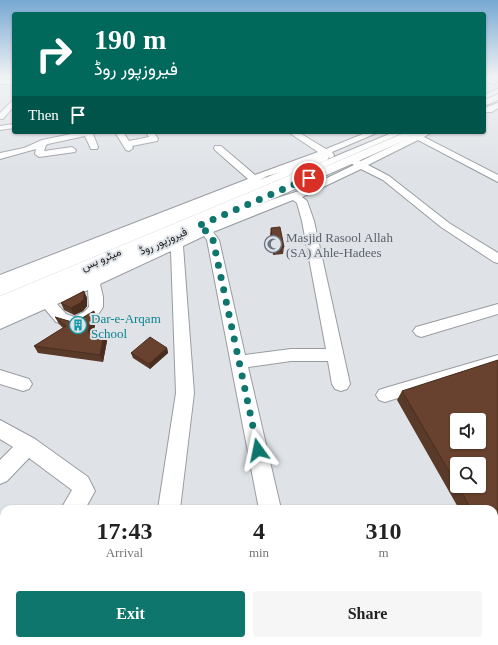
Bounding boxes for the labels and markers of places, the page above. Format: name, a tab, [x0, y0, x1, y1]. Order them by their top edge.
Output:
pin	[292, 161, 326, 195]
place label: Masjid Rasool Allah (SA) Ahle-Hadees	[286, 230, 393, 260]
mosque icon: Masjid Rasool Allah (SA) Ahle-Hadees	[263, 234, 283, 254]
place label: Dar-e-Arqam School	[91, 311, 161, 341]
building icon: Dar-e-Arqam School	[68, 315, 88, 335]

